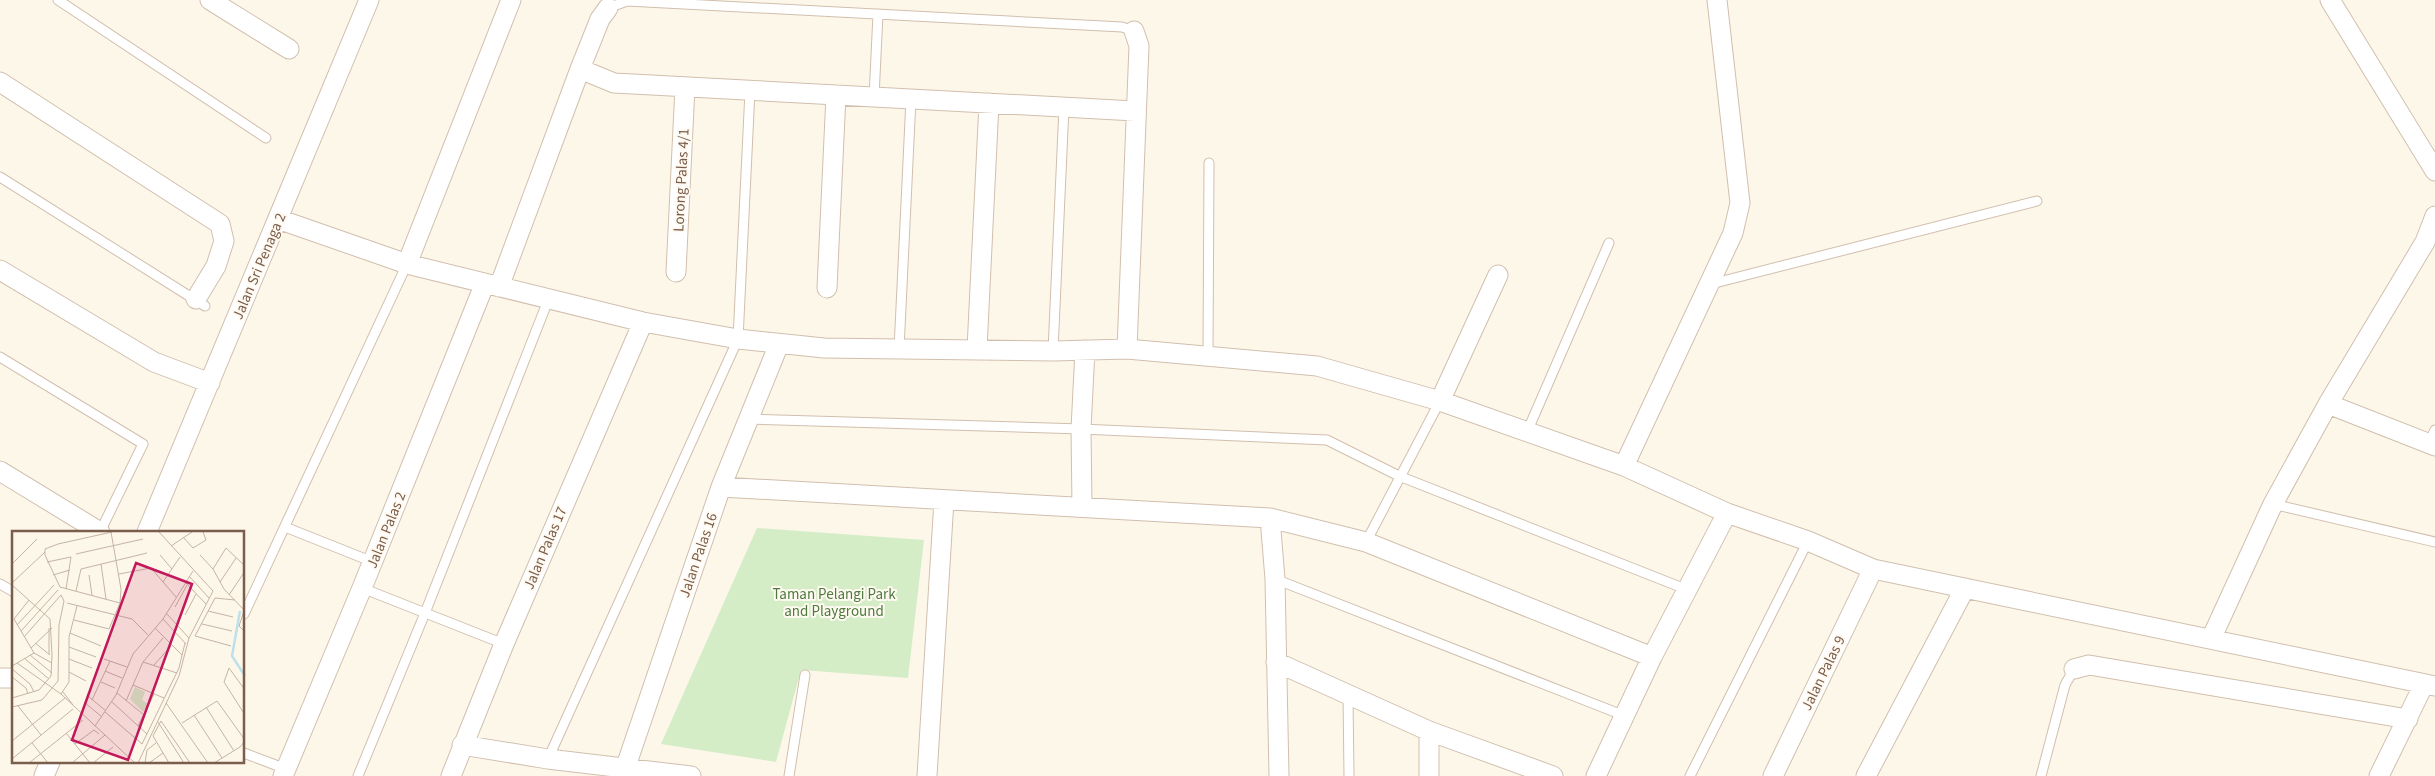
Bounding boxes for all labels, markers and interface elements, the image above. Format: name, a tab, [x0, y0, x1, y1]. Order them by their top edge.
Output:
street label: Lorong Palas 4/1	[668, 128, 695, 232]
street label: Jalan Sri Penaga 2	[228, 210, 291, 323]
street label: Jalan Palas 2	[362, 489, 411, 572]
street label: Jalan Palas 17	[519, 503, 572, 593]
street label: Jalan Palas 16	[674, 510, 723, 600]
inset map	[12, 531, 245, 764]
park label: Taman Pelangi Park and Playground	[772, 584, 896, 622]
street label: Jalan Palas 9	[1796, 632, 1851, 714]

